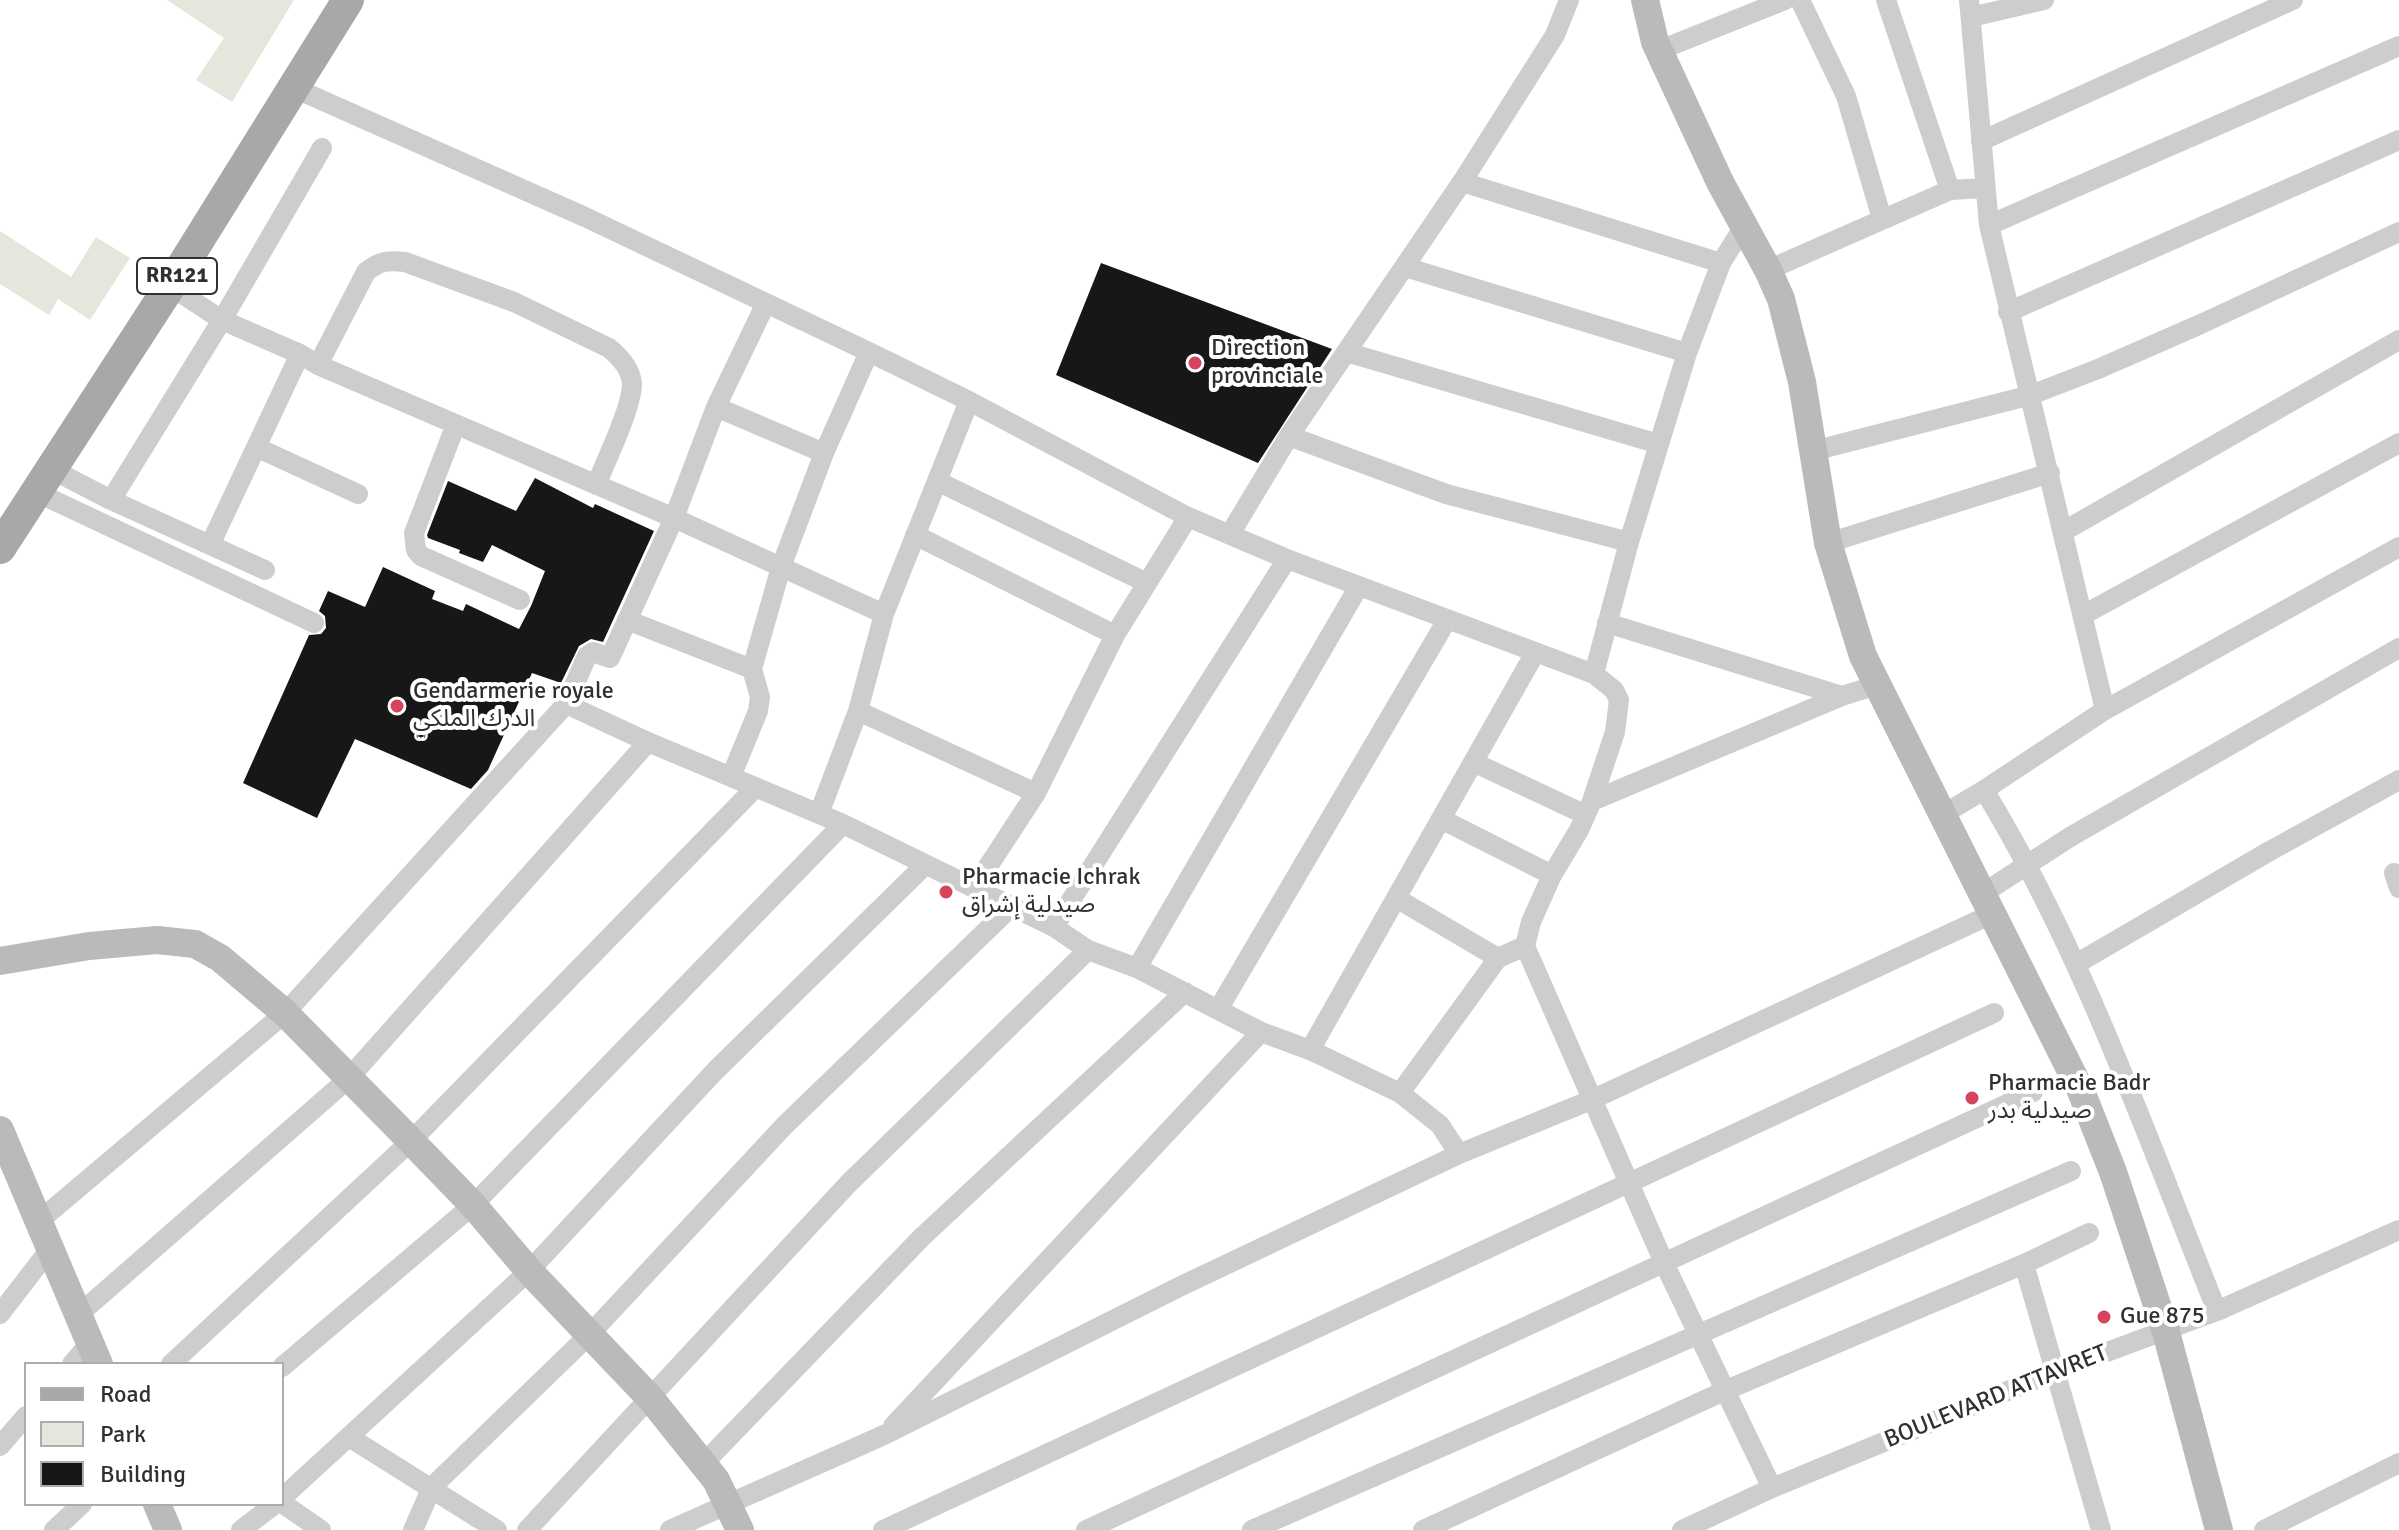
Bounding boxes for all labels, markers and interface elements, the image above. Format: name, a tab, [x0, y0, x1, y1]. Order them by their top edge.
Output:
road number: RR121	[137, 258, 217, 294]
place label: Direction provinciale	[1211, 335, 1324, 391]
marker: Direction provinciale	[1186, 354, 1204, 372]
place label: Gendarmerie royale الدرك الملكي	[413, 678, 614, 734]
marker: Gendarmerie royale الدرك الملكي	[388, 697, 406, 715]
place label: Pharmacie Ichrak صيدلية إشراق	[962, 864, 1141, 920]
marker: Pharmacie Ichrak صيدلية إشراق	[937, 883, 955, 901]
place label: Pharmacie Badr صيدلية بدر	[1988, 1070, 2150, 1126]
marker: Pharmacie Badr صيدلية بدر	[1963, 1089, 1981, 1107]
place label: Gue 875	[2120, 1303, 2205, 1331]
marker: Gue 875	[2095, 1308, 2113, 1326]
street label: BOULEVARD ATTAVRET	[1880, 1339, 2112, 1455]
legend	[24, 1362, 284, 1506]
text: Road	[100, 1379, 151, 1409]
text: Park	[100, 1419, 146, 1449]
text: Building	[100, 1459, 186, 1489]

